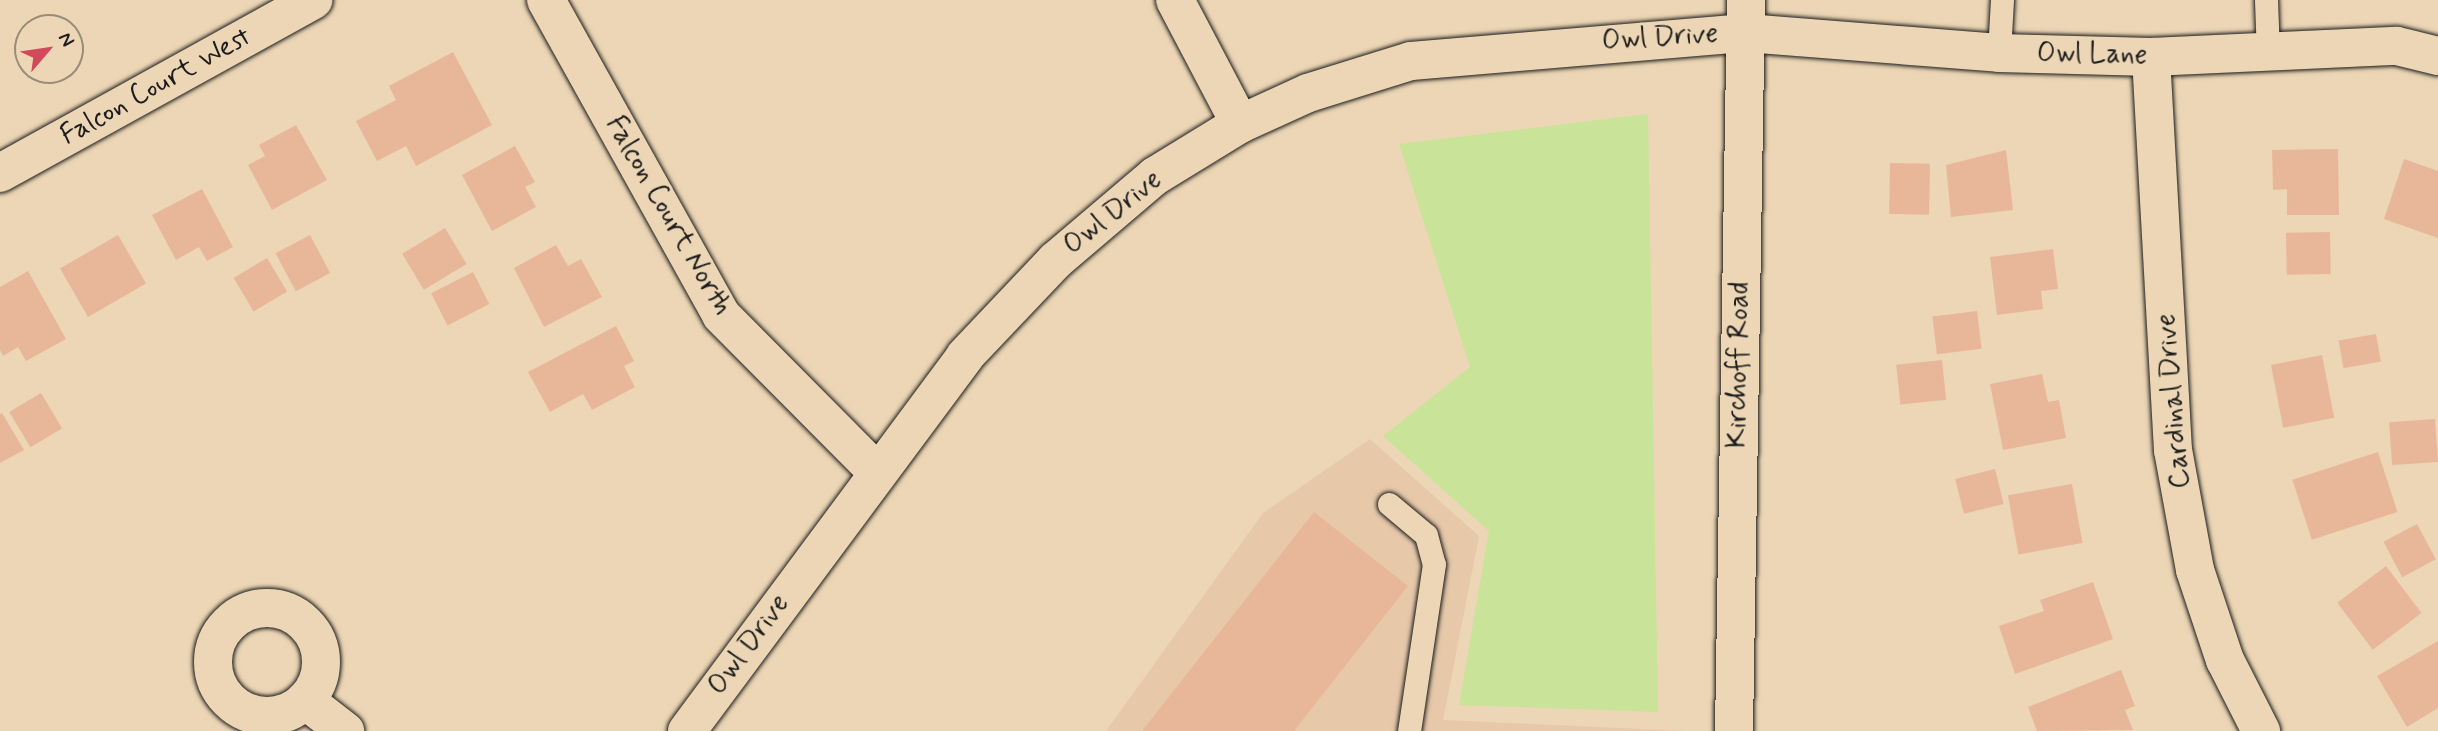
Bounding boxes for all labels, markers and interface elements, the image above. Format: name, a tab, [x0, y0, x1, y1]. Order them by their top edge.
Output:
north arrow	[14, 14, 84, 84]
street label: Owl Drive	[1602, 17, 1718, 59]
street label: Falcon Court West	[55, 21, 257, 153]
text: N	[52, 28, 80, 51]
street label: Owl Lane	[2035, 37, 2149, 73]
street label: Falcon Court North	[599, 113, 737, 319]
street label: Owl Drive	[1058, 164, 1168, 262]
street label: Kirchoff Road	[1721, 282, 1757, 448]
street label: Cardinal Drive	[2150, 313, 2198, 489]
street label: Owl Drive	[702, 589, 796, 701]

